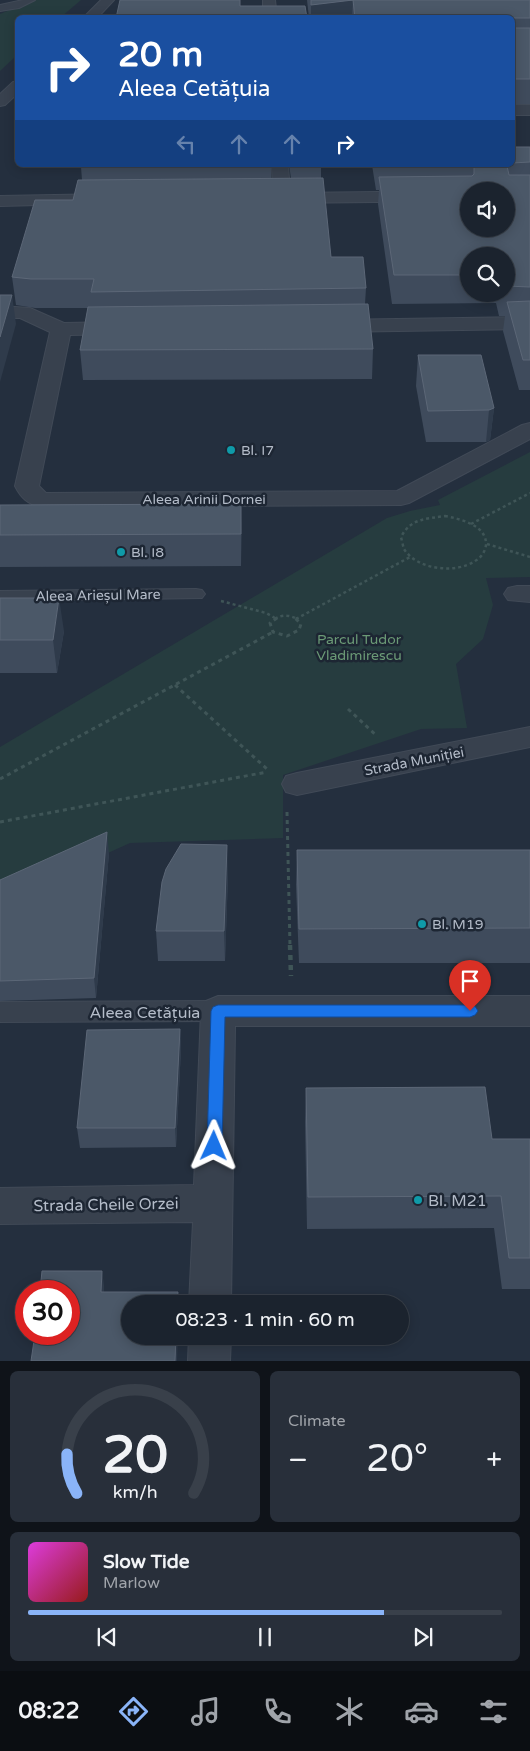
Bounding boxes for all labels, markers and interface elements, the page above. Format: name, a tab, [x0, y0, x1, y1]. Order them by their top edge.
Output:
text: 20 m	[118, 34, 203, 76]
icon: right	[35, 35, 100, 100]
text: Aleea Cetățuia	[118, 76, 270, 102]
icon: left	[172, 130, 200, 158]
icon: ahead	[225, 130, 253, 158]
icon: ahead	[278, 130, 306, 158]
icon: right	[331, 130, 359, 158]
map controls	[460, 182, 515, 302]
button: sound	[460, 182, 515, 237]
button: search	[460, 247, 515, 302]
place label: Bl. I7	[241, 442, 274, 459]
marker: Bl. I7	[225, 444, 237, 456]
street label: Aleea Arinii Dornei	[142, 491, 266, 508]
place label: Bl. I8	[131, 544, 164, 561]
marker: Bl. I8	[115, 546, 127, 558]
street label: Aleea Arieșul Mare	[35, 586, 161, 605]
park label: Parcul Tudor Vladimirescu	[316, 631, 402, 664]
street label: Strada Muniției	[363, 743, 465, 780]
place label: Bl. M19	[432, 916, 483, 933]
marker: Bl. M19	[416, 918, 428, 930]
pin	[449, 960, 491, 1011]
icon: arrive	[456, 967, 484, 995]
street label: Aleea Cetățuia	[90, 1003, 200, 1023]
position arrow	[187, 1119, 239, 1171]
place label: Bl. M21	[428, 1191, 487, 1211]
street label: Strada Cheile Orzei	[33, 1194, 179, 1216]
marker: Bl. M21	[412, 1194, 424, 1206]
speed limit sign: 30	[15, 1280, 80, 1345]
text: 08:23 · 1 min · 60 m	[175, 1309, 355, 1331]
text: Climate	[288, 1411, 346, 1431]
text: 20	[102, 1424, 168, 1487]
text: 20°	[366, 1436, 428, 1482]
text: −	[288, 1443, 308, 1477]
text: +	[486, 1443, 502, 1477]
text: km/h	[113, 1482, 157, 1503]
text: Slow Tide	[103, 1551, 190, 1573]
text: Marlow	[103, 1573, 160, 1593]
icon: previous	[93, 1623, 121, 1651]
icon: pause	[251, 1623, 279, 1651]
icon: next	[409, 1623, 437, 1651]
icon: directions	[116, 1694, 151, 1729]
icon: music	[188, 1694, 223, 1729]
icon: phone	[260, 1694, 295, 1729]
icon: climate	[332, 1694, 367, 1729]
icon: car	[404, 1694, 439, 1729]
icon: filters	[476, 1694, 511, 1729]
text: 08:22	[19, 1698, 79, 1724]

